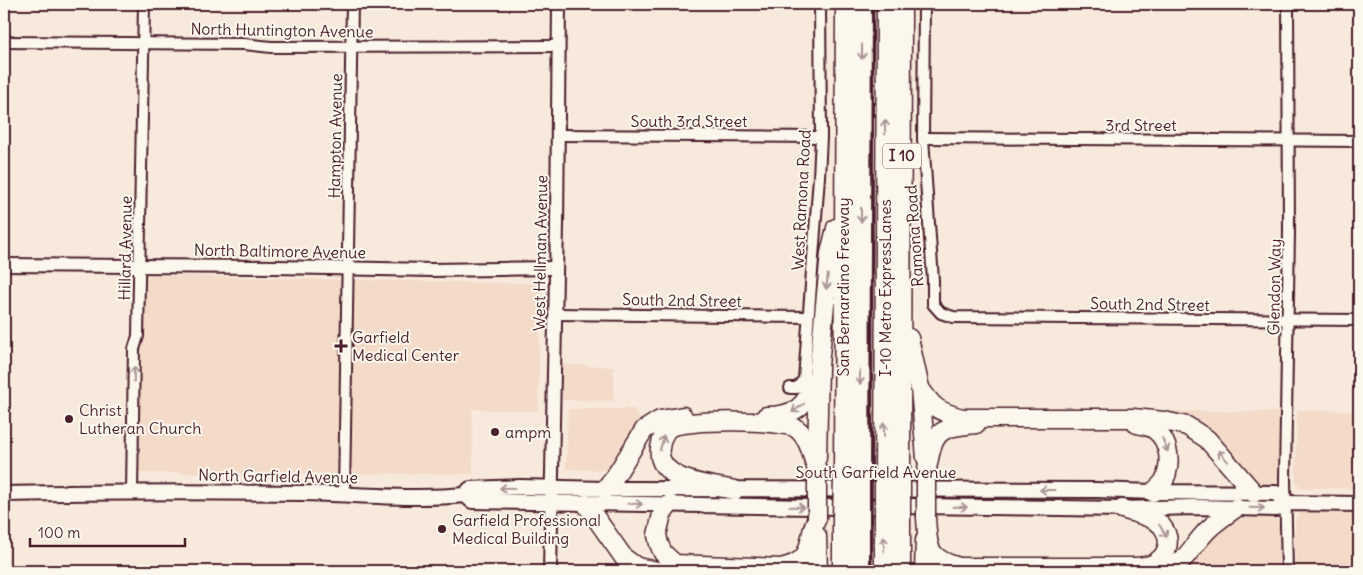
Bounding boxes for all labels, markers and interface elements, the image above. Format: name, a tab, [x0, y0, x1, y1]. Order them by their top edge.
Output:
street label: North Huntington Avenue	[190, 18, 374, 42]
one-way arrow	[857, 44, 867, 60]
street label: Hampton Avenue	[324, 73, 346, 199]
street label: South 3rd Street	[630, 111, 748, 131]
street label: 3rd Street	[1105, 115, 1177, 135]
one-way arrow	[880, 119, 890, 136]
street label: West Ramona Road	[787, 129, 815, 271]
road number: I 10	[883, 144, 921, 168]
street label: West Hellman Avenue	[529, 175, 551, 331]
street label: Ramona Road	[900, 184, 928, 288]
street label: Hillard Avenue	[114, 196, 136, 300]
street label: San Bernardino Freeway	[833, 198, 853, 376]
street label: I-10 Metro ExpressLanes	[875, 199, 895, 377]
one-way arrow	[856, 206, 866, 223]
street label: North Baltimore Avenue	[194, 239, 366, 263]
street label: Glendon Way	[1263, 239, 1285, 335]
one-way arrow	[822, 274, 832, 290]
street label: South 2nd Street	[622, 289, 743, 311]
street label: South 2nd Street	[1090, 293, 1211, 315]
place label: Garfield Medical Center	[352, 327, 460, 365]
marker: Garfield Medical Center	[334, 339, 348, 353]
one-way arrow	[129, 366, 139, 382]
one-way arrow	[855, 369, 865, 385]
place label: Christ Lutheran Church	[79, 400, 201, 438]
one-way arrow	[791, 403, 805, 413]
marker: Christ Lutheran Church	[63, 413, 75, 425]
place label: ampm	[505, 422, 551, 442]
one-way arrow	[879, 422, 889, 438]
marker: ampm	[489, 426, 501, 438]
one-way arrow	[657, 435, 667, 451]
one-way arrow	[1161, 437, 1171, 452]
one-way arrow	[1217, 449, 1228, 462]
street label: South Garfield Avenue	[796, 462, 956, 482]
street label: North Garfield Avenue	[198, 465, 358, 487]
one-way arrow	[499, 483, 515, 493]
one-way arrow	[1039, 485, 1056, 495]
one-way arrow	[626, 499, 643, 509]
one-way arrow	[789, 502, 805, 511]
one-way arrow	[952, 502, 968, 511]
one-way arrow	[1248, 503, 1265, 513]
place label: Garfield Professional Medical Building	[452, 510, 601, 548]
scale bar	[30, 515, 185, 547]
text: 100 m	[38, 523, 80, 542]
marker: Garfield Professional Medical Building	[436, 523, 448, 535]
one-way arrow	[1158, 523, 1168, 538]
one-way arrow	[879, 536, 889, 552]

